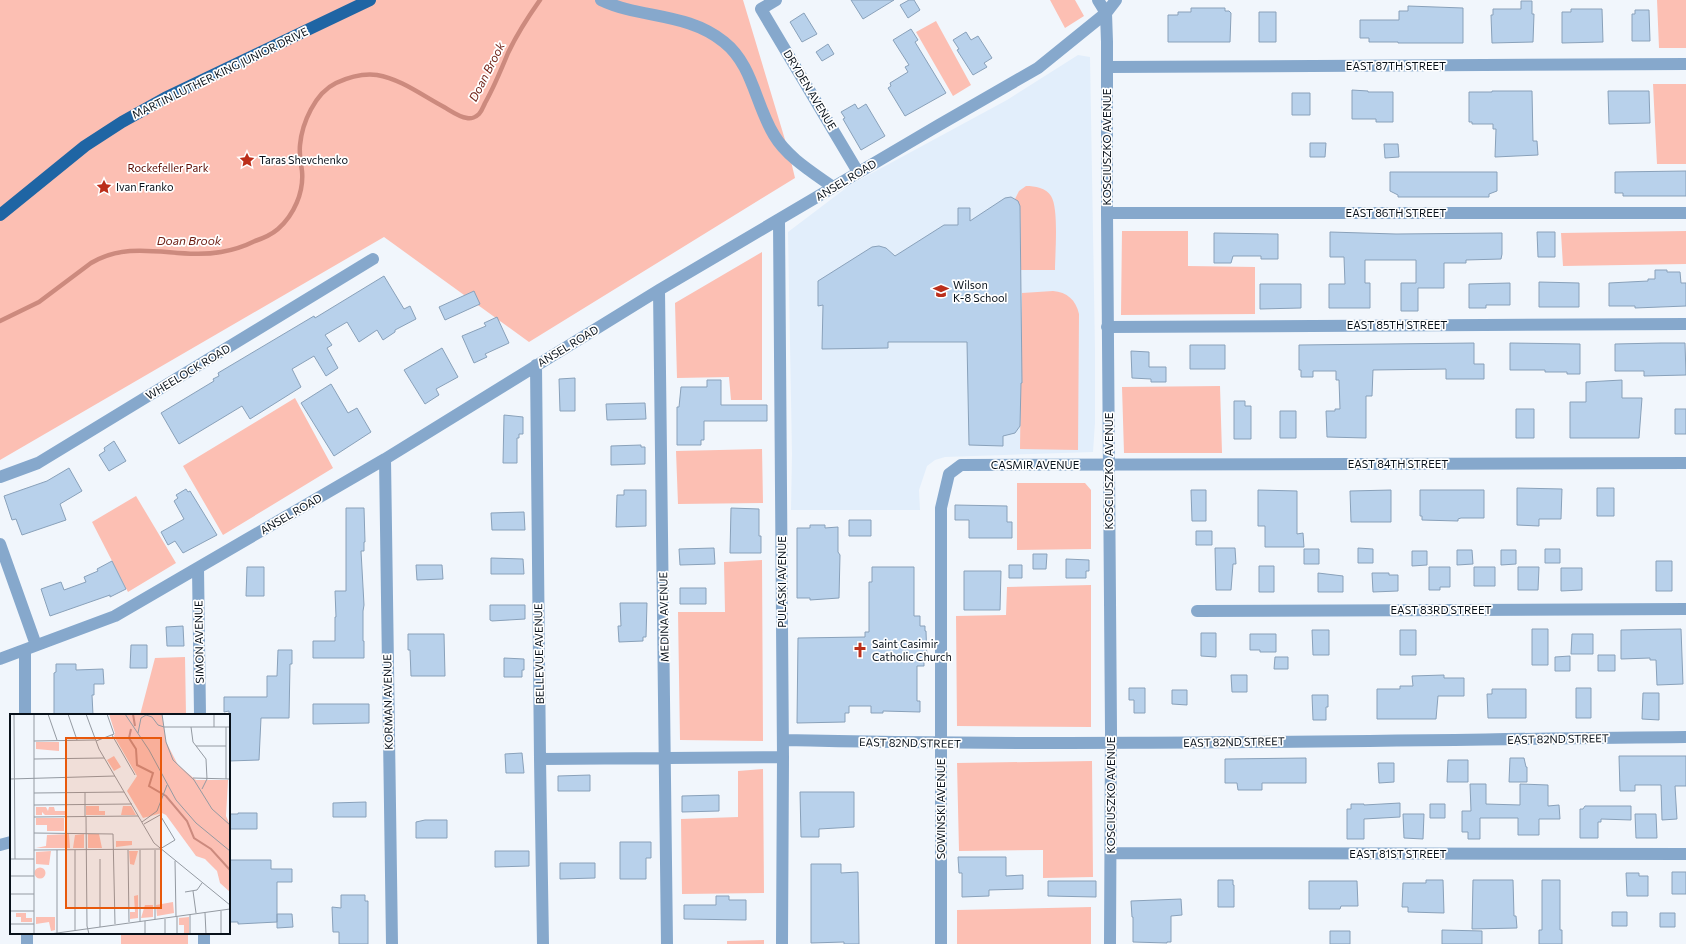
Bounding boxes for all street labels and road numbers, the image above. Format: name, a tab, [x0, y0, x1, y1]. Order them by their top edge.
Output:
street label: MARTIN LUTHER KING JUNIOR DRIVE	[130, 24, 310, 122]
street label: DRYDEN AVENUE	[781, 47, 839, 132]
street label: EAST 87TH STREET	[1346, 59, 1446, 72]
street label: KOSCIUSZKO AVENUE	[1100, 89, 1113, 205]
street label: ANSEL ROAD	[813, 156, 879, 203]
street label: EAST 86TH STREET	[1346, 206, 1446, 219]
street label: EAST 85TH STREET	[1347, 318, 1447, 331]
street label: ANSEL ROAD	[535, 322, 601, 369]
street label: WHEELOCK ROAD	[143, 341, 232, 402]
street label: KOSCIUSZKO AVENUE	[1102, 413, 1115, 529]
street label: EAST 84TH STREET	[1348, 457, 1448, 470]
street label: CASMIR AVENUE	[991, 458, 1079, 471]
street label: ANSEL ROAD	[258, 491, 324, 536]
street label: PULASKI AVENUE	[775, 536, 788, 628]
street label: MEDINA AVENUE	[656, 572, 671, 662]
street label: SIMON AVENUE	[191, 600, 206, 684]
street label: EAST 83RD STREET	[1391, 603, 1491, 616]
street label: BELLEVUE AVENUE	[531, 604, 546, 704]
street label: KORMAN AVENUE	[380, 654, 395, 750]
street label: EAST 82ND STREET	[1507, 731, 1609, 746]
street label: EAST 82ND STREET	[1183, 734, 1285, 749]
street label: EAST 82ND STREET	[859, 735, 961, 750]
street label: KOSCIUSZKO AVENUE	[1104, 737, 1117, 853]
street label: SOWINSKI AVENUE	[934, 759, 947, 859]
street label: EAST 81ST STREET	[1349, 847, 1447, 860]

